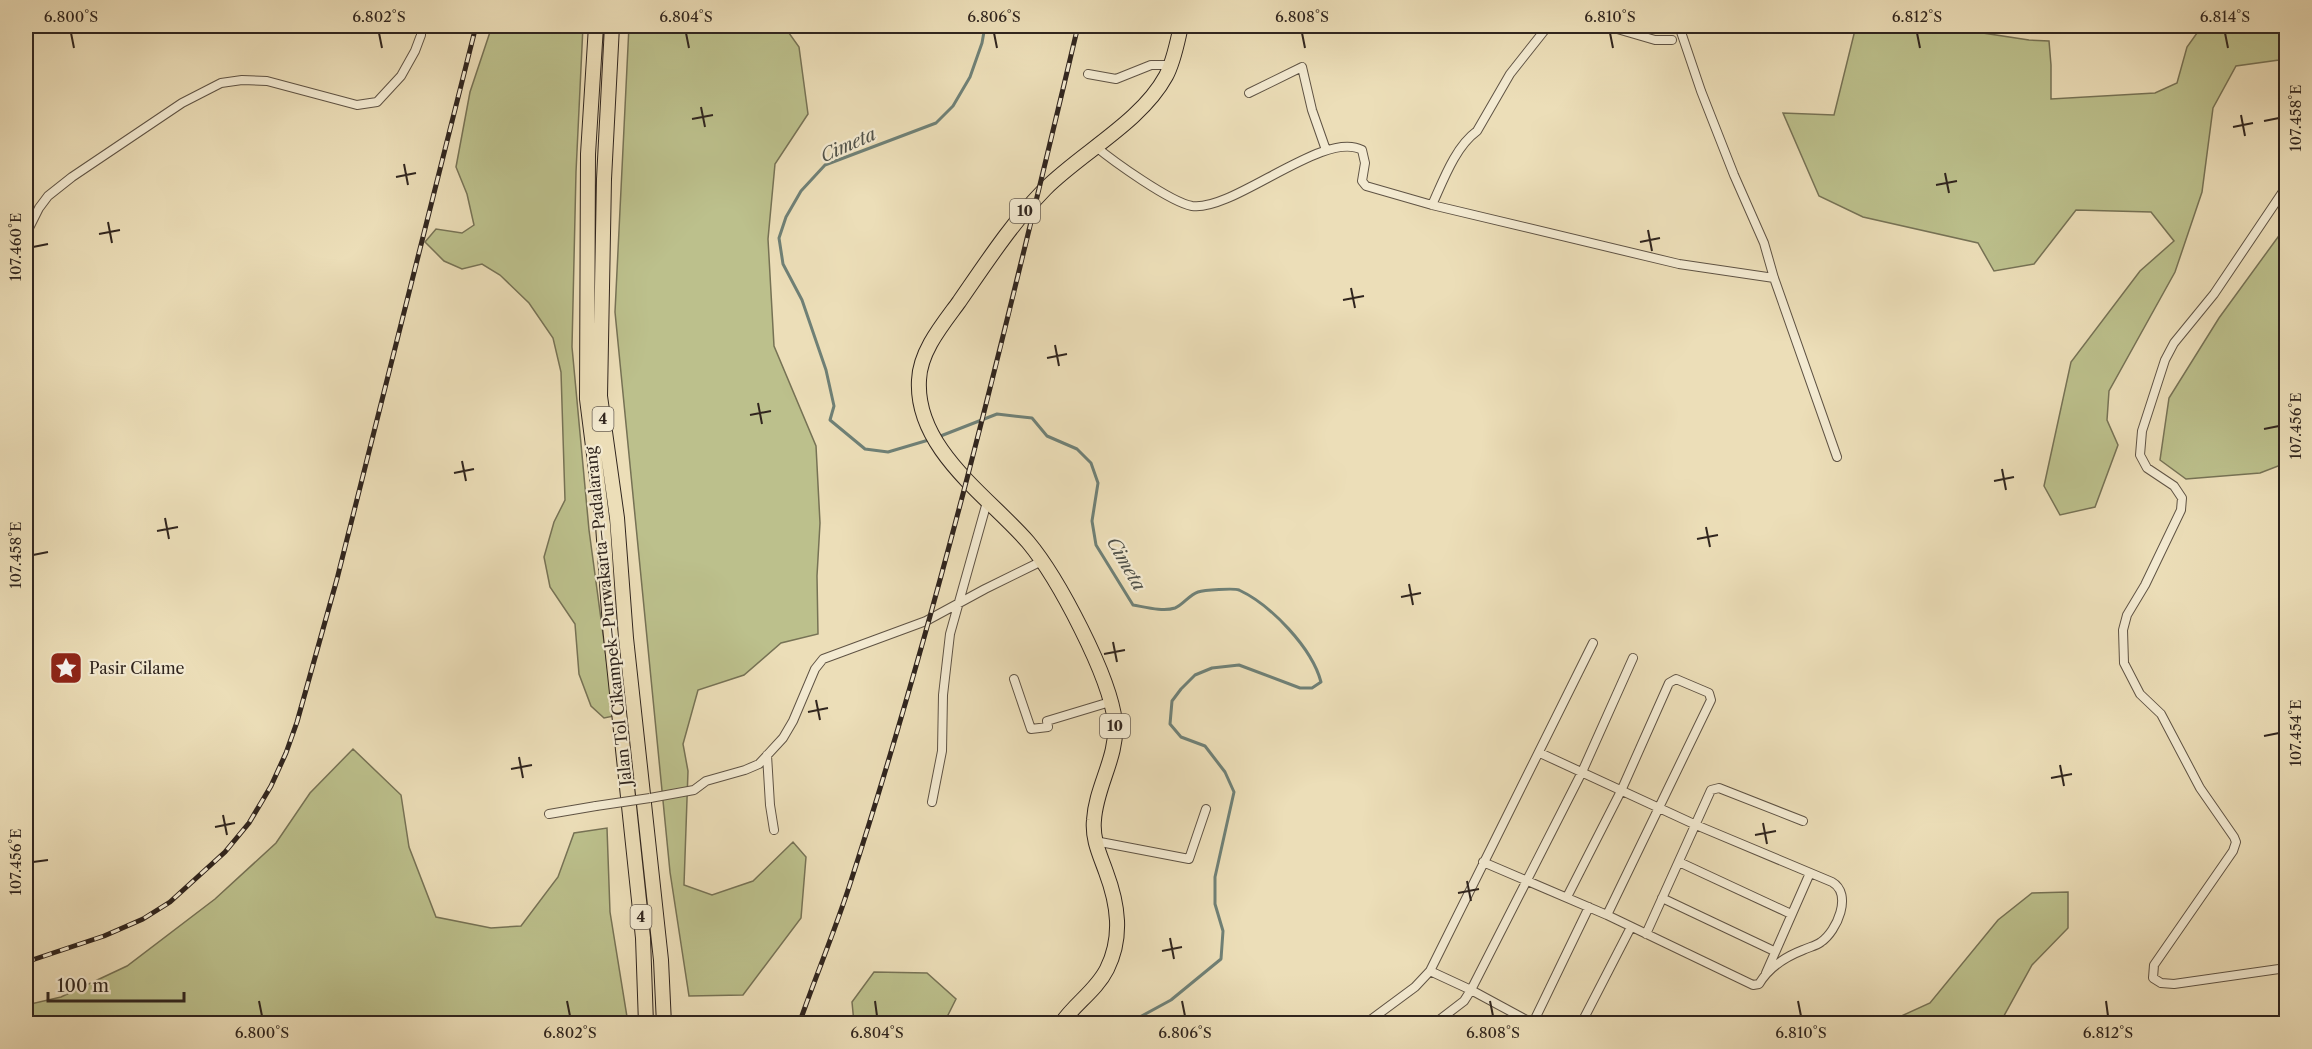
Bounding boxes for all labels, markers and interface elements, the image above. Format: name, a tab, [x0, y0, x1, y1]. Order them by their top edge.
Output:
text: 6.800°S	[44, 7, 98, 26]
text: 6.802°S	[352, 7, 406, 26]
text: 6.804°S	[659, 7, 713, 26]
text: 6.806°S	[967, 7, 1021, 26]
text: 6.808°S	[1275, 7, 1329, 26]
text: 6.810°S	[1584, 7, 1636, 26]
text: 6.812°S	[1892, 7, 1942, 26]
text: 6.814°S	[2200, 7, 2250, 26]
text: 107.458°E	[2286, 84, 2305, 152]
water label: Cimeta	[817, 123, 880, 167]
road number: 10	[1010, 199, 1040, 223]
text: 107.460°E	[6, 213, 25, 281]
text: 107.456°E	[2286, 393, 2305, 459]
road number: 4	[592, 407, 614, 431]
street label: Jalan Tol Cikampek–Purwakarta–Padalarang	[580, 445, 636, 790]
text: 107.458°E	[6, 521, 25, 589]
water label: Cimeta	[1102, 533, 1150, 595]
place icon: Pasir Cilame	[48, 650, 84, 686]
place label: Pasir Cilame	[89, 658, 185, 678]
text: 107.454°E	[2286, 699, 2305, 767]
road number: 10	[1100, 714, 1130, 738]
text: 107.456°E	[6, 829, 25, 895]
road number: 4	[630, 905, 652, 929]
scale bar	[48, 965, 184, 1003]
text: 100 m	[57, 975, 109, 997]
text: 6.800°S	[235, 1023, 289, 1042]
text: 6.802°S	[543, 1023, 597, 1042]
text: 6.804°S	[850, 1023, 904, 1042]
text: 6.806°S	[1158, 1023, 1212, 1042]
text: 6.808°S	[1466, 1023, 1520, 1042]
text: 6.810°S	[1775, 1023, 1827, 1042]
text: 6.812°S	[2083, 1023, 2133, 1042]

